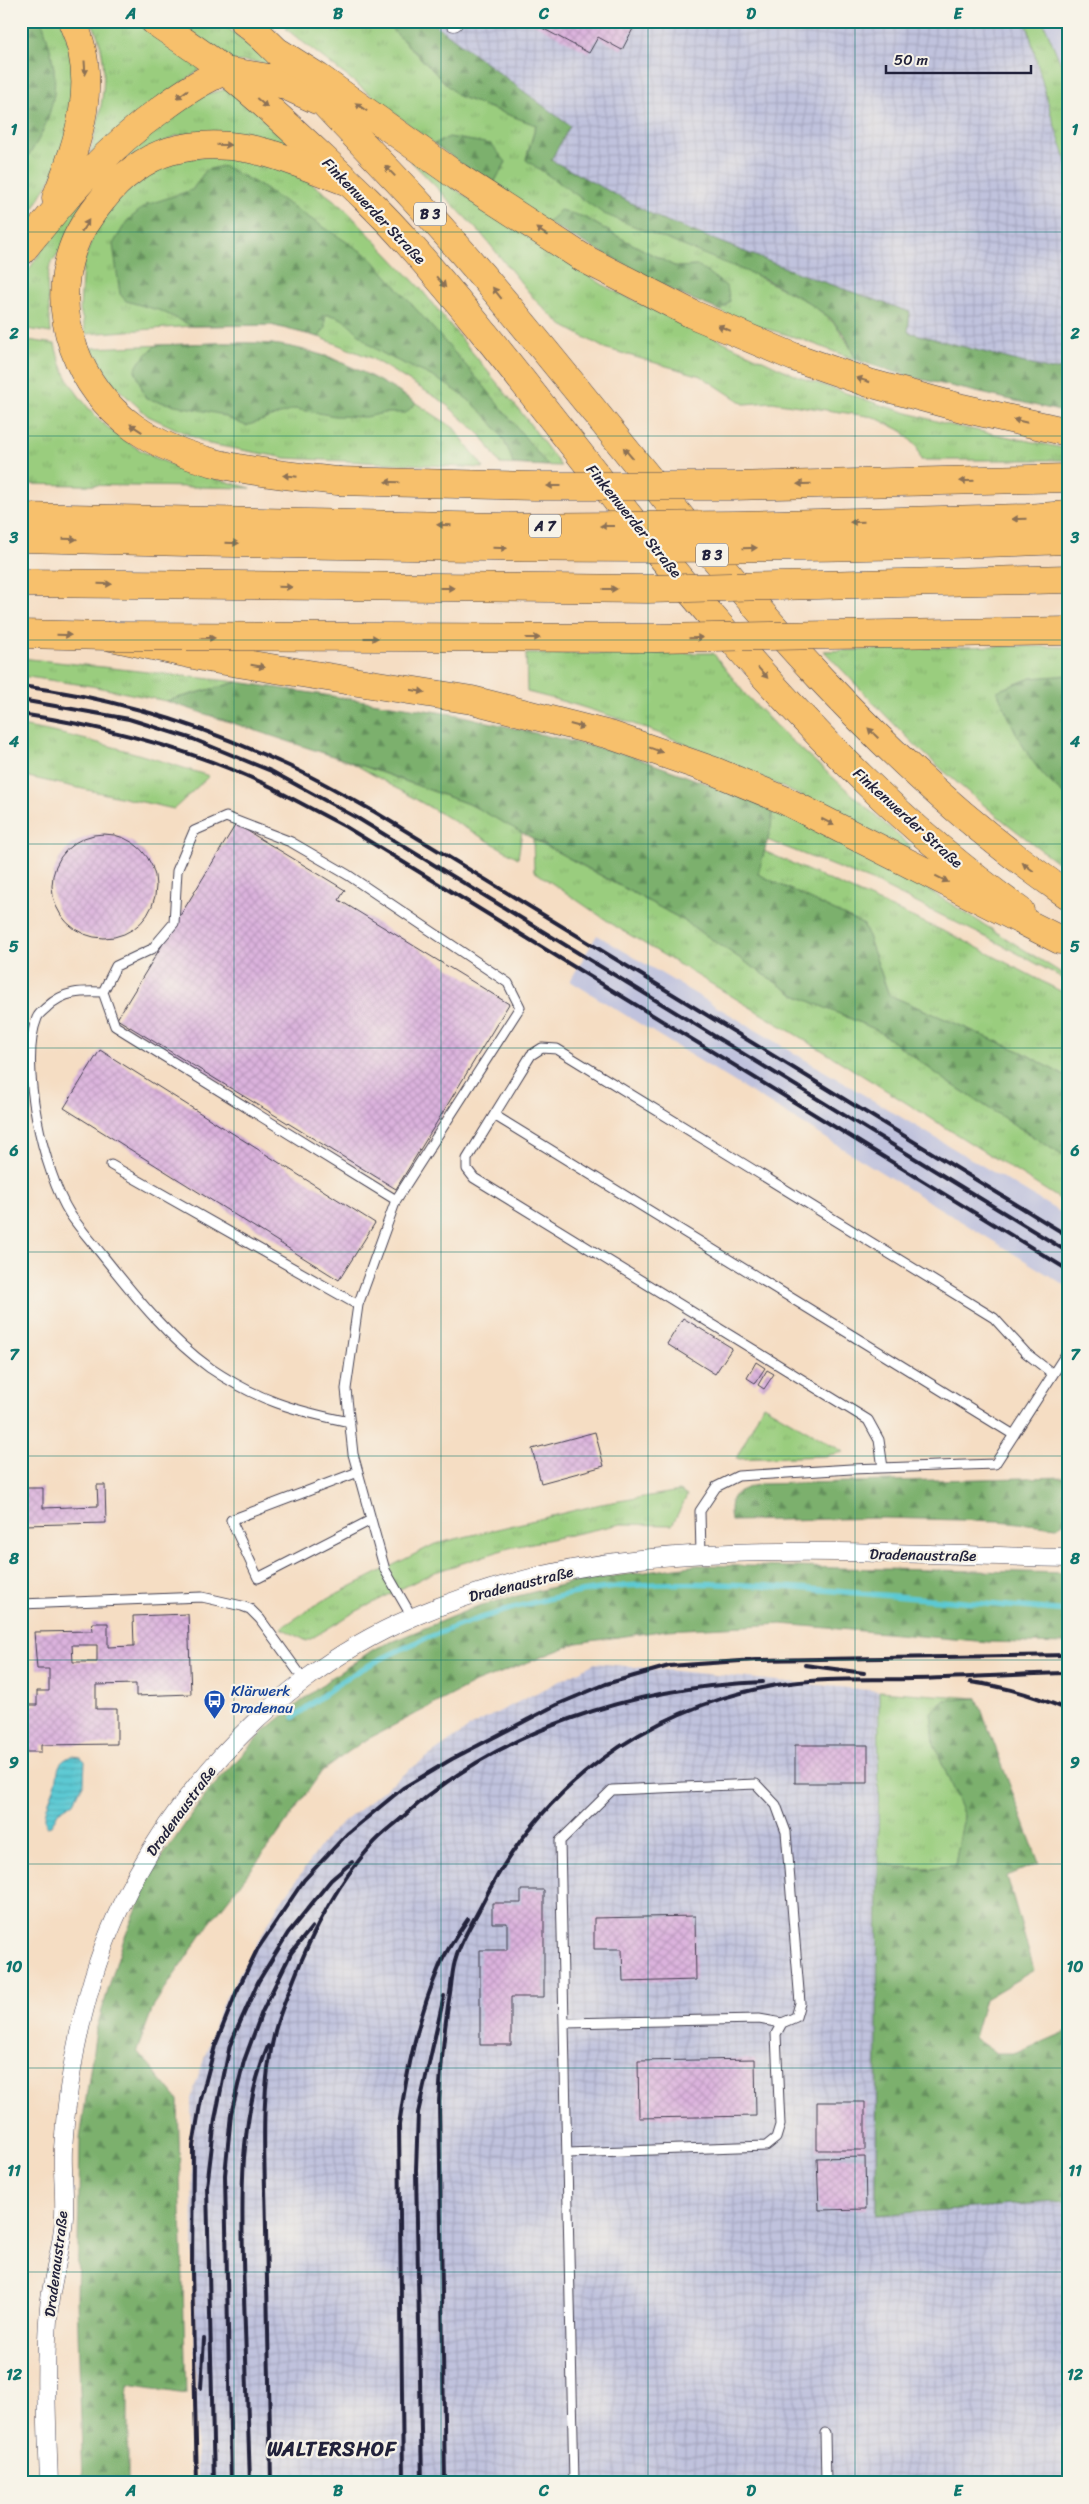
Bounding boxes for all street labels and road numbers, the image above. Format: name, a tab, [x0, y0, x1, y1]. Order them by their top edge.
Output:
street label: Finkenwerder Straße	[316, 151, 432, 271]
road number: B 3	[414, 202, 446, 225]
street label: Finkenwerder Straße	[580, 458, 688, 584]
road number: A 7	[529, 514, 561, 538]
road number: B 3	[696, 544, 728, 566]
street label: Finkenwerder Straße	[847, 761, 969, 875]
street label: Dradenaustraße	[869, 1541, 977, 1569]
street label: Dradenaustraße	[466, 1558, 576, 1610]
street label: Dradenaustraße	[139, 1760, 223, 1862]
street label: Dradenaustraße	[37, 2209, 75, 2319]

